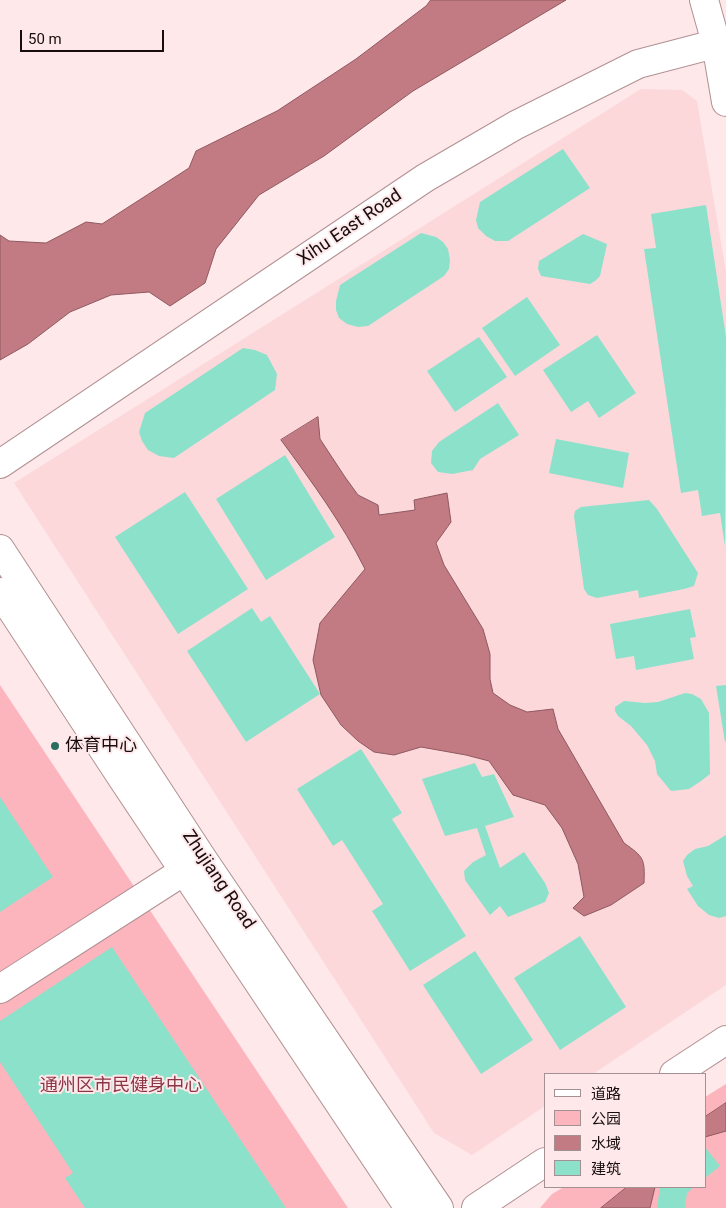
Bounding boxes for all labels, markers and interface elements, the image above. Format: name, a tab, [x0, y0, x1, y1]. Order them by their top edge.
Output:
scale bar	[22, 20, 166, 52]
text: 50 m	[28, 30, 62, 48]
street label: Xihu East Road	[294, 185, 406, 271]
place label: 体育中心	[65, 735, 137, 757]
marker: 体育中心	[49, 740, 61, 752]
street label: Zhujiang Road	[177, 826, 259, 934]
legend	[544, 1073, 706, 1188]
park label: 通州区市民健身中心	[40, 1075, 202, 1097]
text: 道路	[591, 1085, 621, 1103]
text: 公园	[591, 1110, 621, 1128]
text: 水域	[591, 1135, 621, 1153]
text: 建筑	[591, 1160, 621, 1178]

